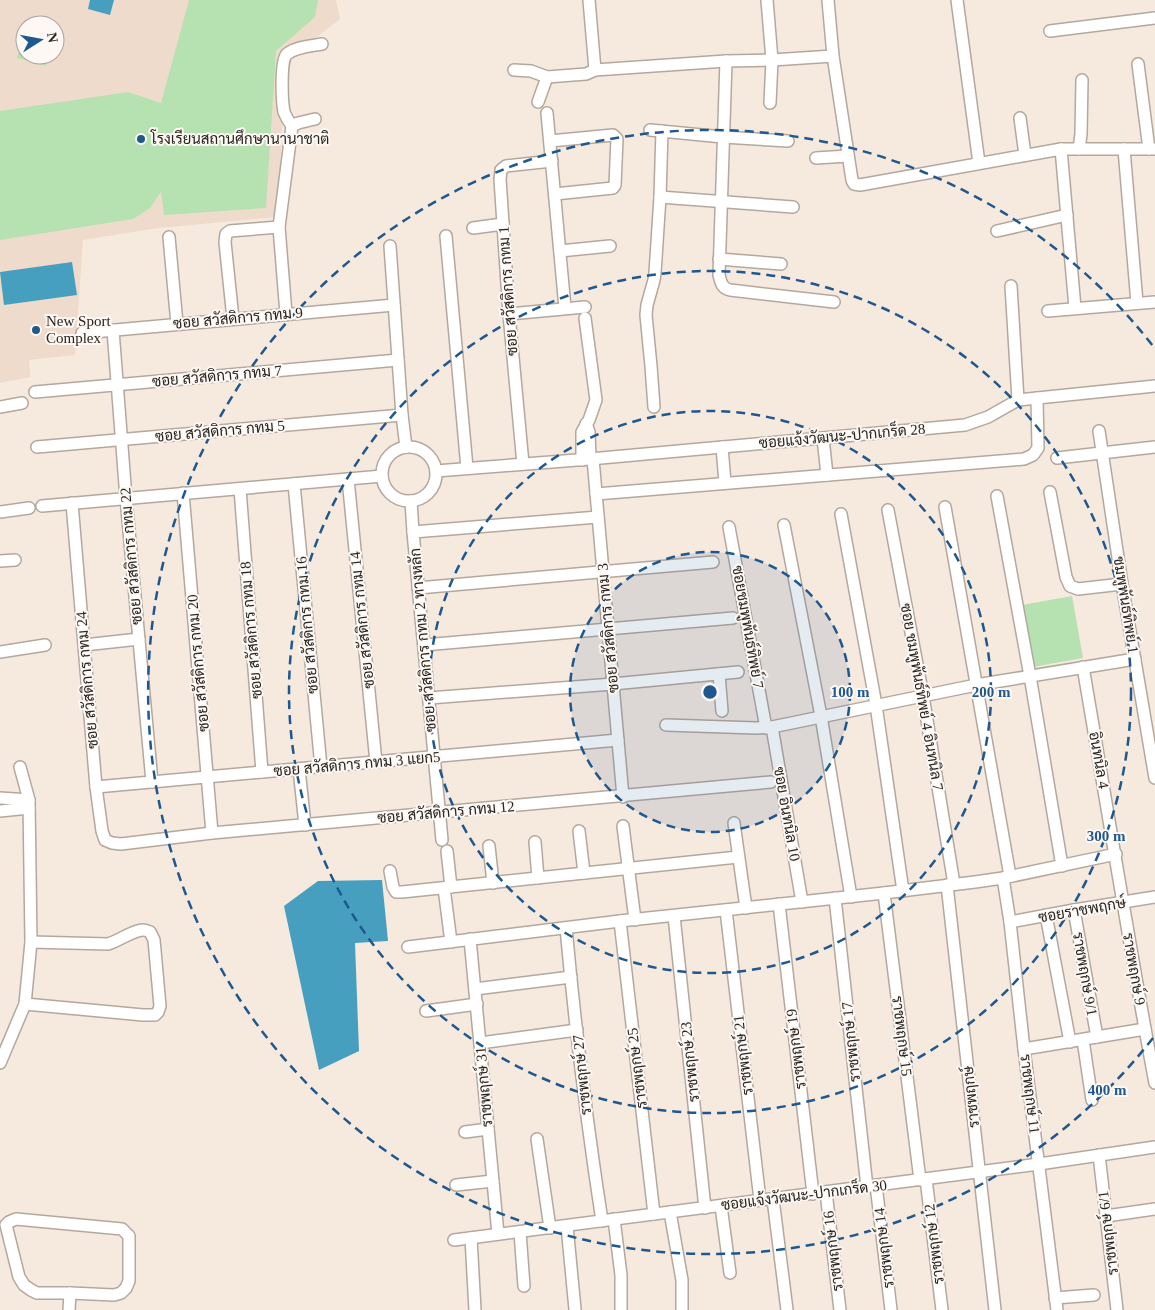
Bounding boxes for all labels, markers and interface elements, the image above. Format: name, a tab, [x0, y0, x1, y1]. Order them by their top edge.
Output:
north arrow	[15, 15, 65, 65]
text: N	[44, 31, 61, 44]
place label: โรงเรียนสถานศึกษานานาชาติ	[150, 129, 329, 147]
marker: โรงเรียนสถานศึกษานานาชาติ	[135, 133, 147, 145]
street label: ซอย สวัสดิการ กทม 1	[494, 225, 521, 357]
street label: ซอย สวัสดิการ กทม 9	[172, 303, 304, 332]
place label: New Sport Complex	[46, 313, 111, 346]
marker: New Sport Complex	[30, 324, 42, 336]
street label: ซอย สวัสดิการ กทม 7	[151, 361, 283, 390]
street label: ซอย สวัสดิการ กทม 5	[154, 416, 286, 445]
street label: ซอยแจ้งวัฒนะ-ปากเกร็ด 28	[758, 418, 926, 451]
street label: ซอย สวัสดิการ กทม 22	[116, 487, 145, 625]
street label: ซอย สวัสดิการ กทม 2 ทางหลัก	[406, 547, 439, 733]
street label: ซอย สวัสดิการ กทม 14	[346, 550, 377, 689]
street label: ซอย สวัสดิการ กทม 16	[292, 555, 321, 694]
street label: ชมพูพันธ์ทิพย์ 1	[1108, 555, 1144, 655]
street label: ซอย สวัสดิการ กทม 18	[236, 561, 265, 699]
street label: ซอย สวัสดิการ กทม 3	[593, 562, 622, 694]
street label: ซอยชมพูพันธ์ทิพย์ 7	[727, 564, 769, 691]
street label: ซอย สวัสดิการ กทม 20	[183, 594, 212, 732]
street label: ซอย ชมพูพันธ์ทิพย์ 4 อินทนิล 7	[896, 602, 948, 793]
street label: ซอย สวัสดิการ กทม 24	[72, 610, 101, 749]
centre of rings	[701, 683, 719, 701]
text: 100 m	[831, 684, 870, 700]
text: 200 m	[972, 684, 1011, 700]
street label: อินทนิล 4	[1086, 730, 1113, 790]
street label: ซอย สวัสดิการ กทม 3 แยก5	[273, 748, 441, 779]
street label: ซอย อินทนิล 10	[771, 765, 804, 862]
street label: ซอย สวัสดิการ กทม 12	[377, 797, 515, 826]
text: 300 m	[1087, 828, 1126, 844]
street label: ซอยราชพฤกษ์	[1037, 892, 1128, 927]
street label: ราชพฤกษ์ 9/1	[1069, 930, 1102, 1017]
street label: ราชพฤกษ์ 9	[1119, 931, 1150, 1007]
street label: ราชพฤกษ์ 15	[888, 995, 917, 1077]
street label: ราชพฤกษ์ 17	[837, 1000, 864, 1083]
street label: ราชพฤกษ์ 19	[781, 1008, 810, 1090]
street label: ราชพฤกษ์ 21	[728, 1014, 757, 1096]
street label: ราชพฤกษ์ 23	[676, 1021, 703, 1103]
street label: ราชพฤกษ์ 25	[622, 1027, 651, 1109]
street label: ราชพฤกษ์ 27	[568, 1033, 595, 1116]
street label: ราชพฤกษ์ 31	[471, 1046, 496, 1128]
street label: ราชพฤกษ์ 11	[1016, 1053, 1045, 1135]
street label: ราชพฤกษ์	[958, 1064, 983, 1129]
text: 400 m	[1088, 1082, 1127, 1098]
street label: ซอยแจ้งวัฒนะ-ปากเกร็ด 30	[720, 1174, 888, 1213]
street label: ราชพฤกษ์ 6/1	[1093, 1190, 1122, 1276]
street label: ราชพฤกษ์ 12	[919, 1203, 948, 1285]
street label: ราชพฤกษ์ 14	[869, 1206, 898, 1289]
street label: ราชพฤกษ์ 16	[818, 1209, 847, 1292]

